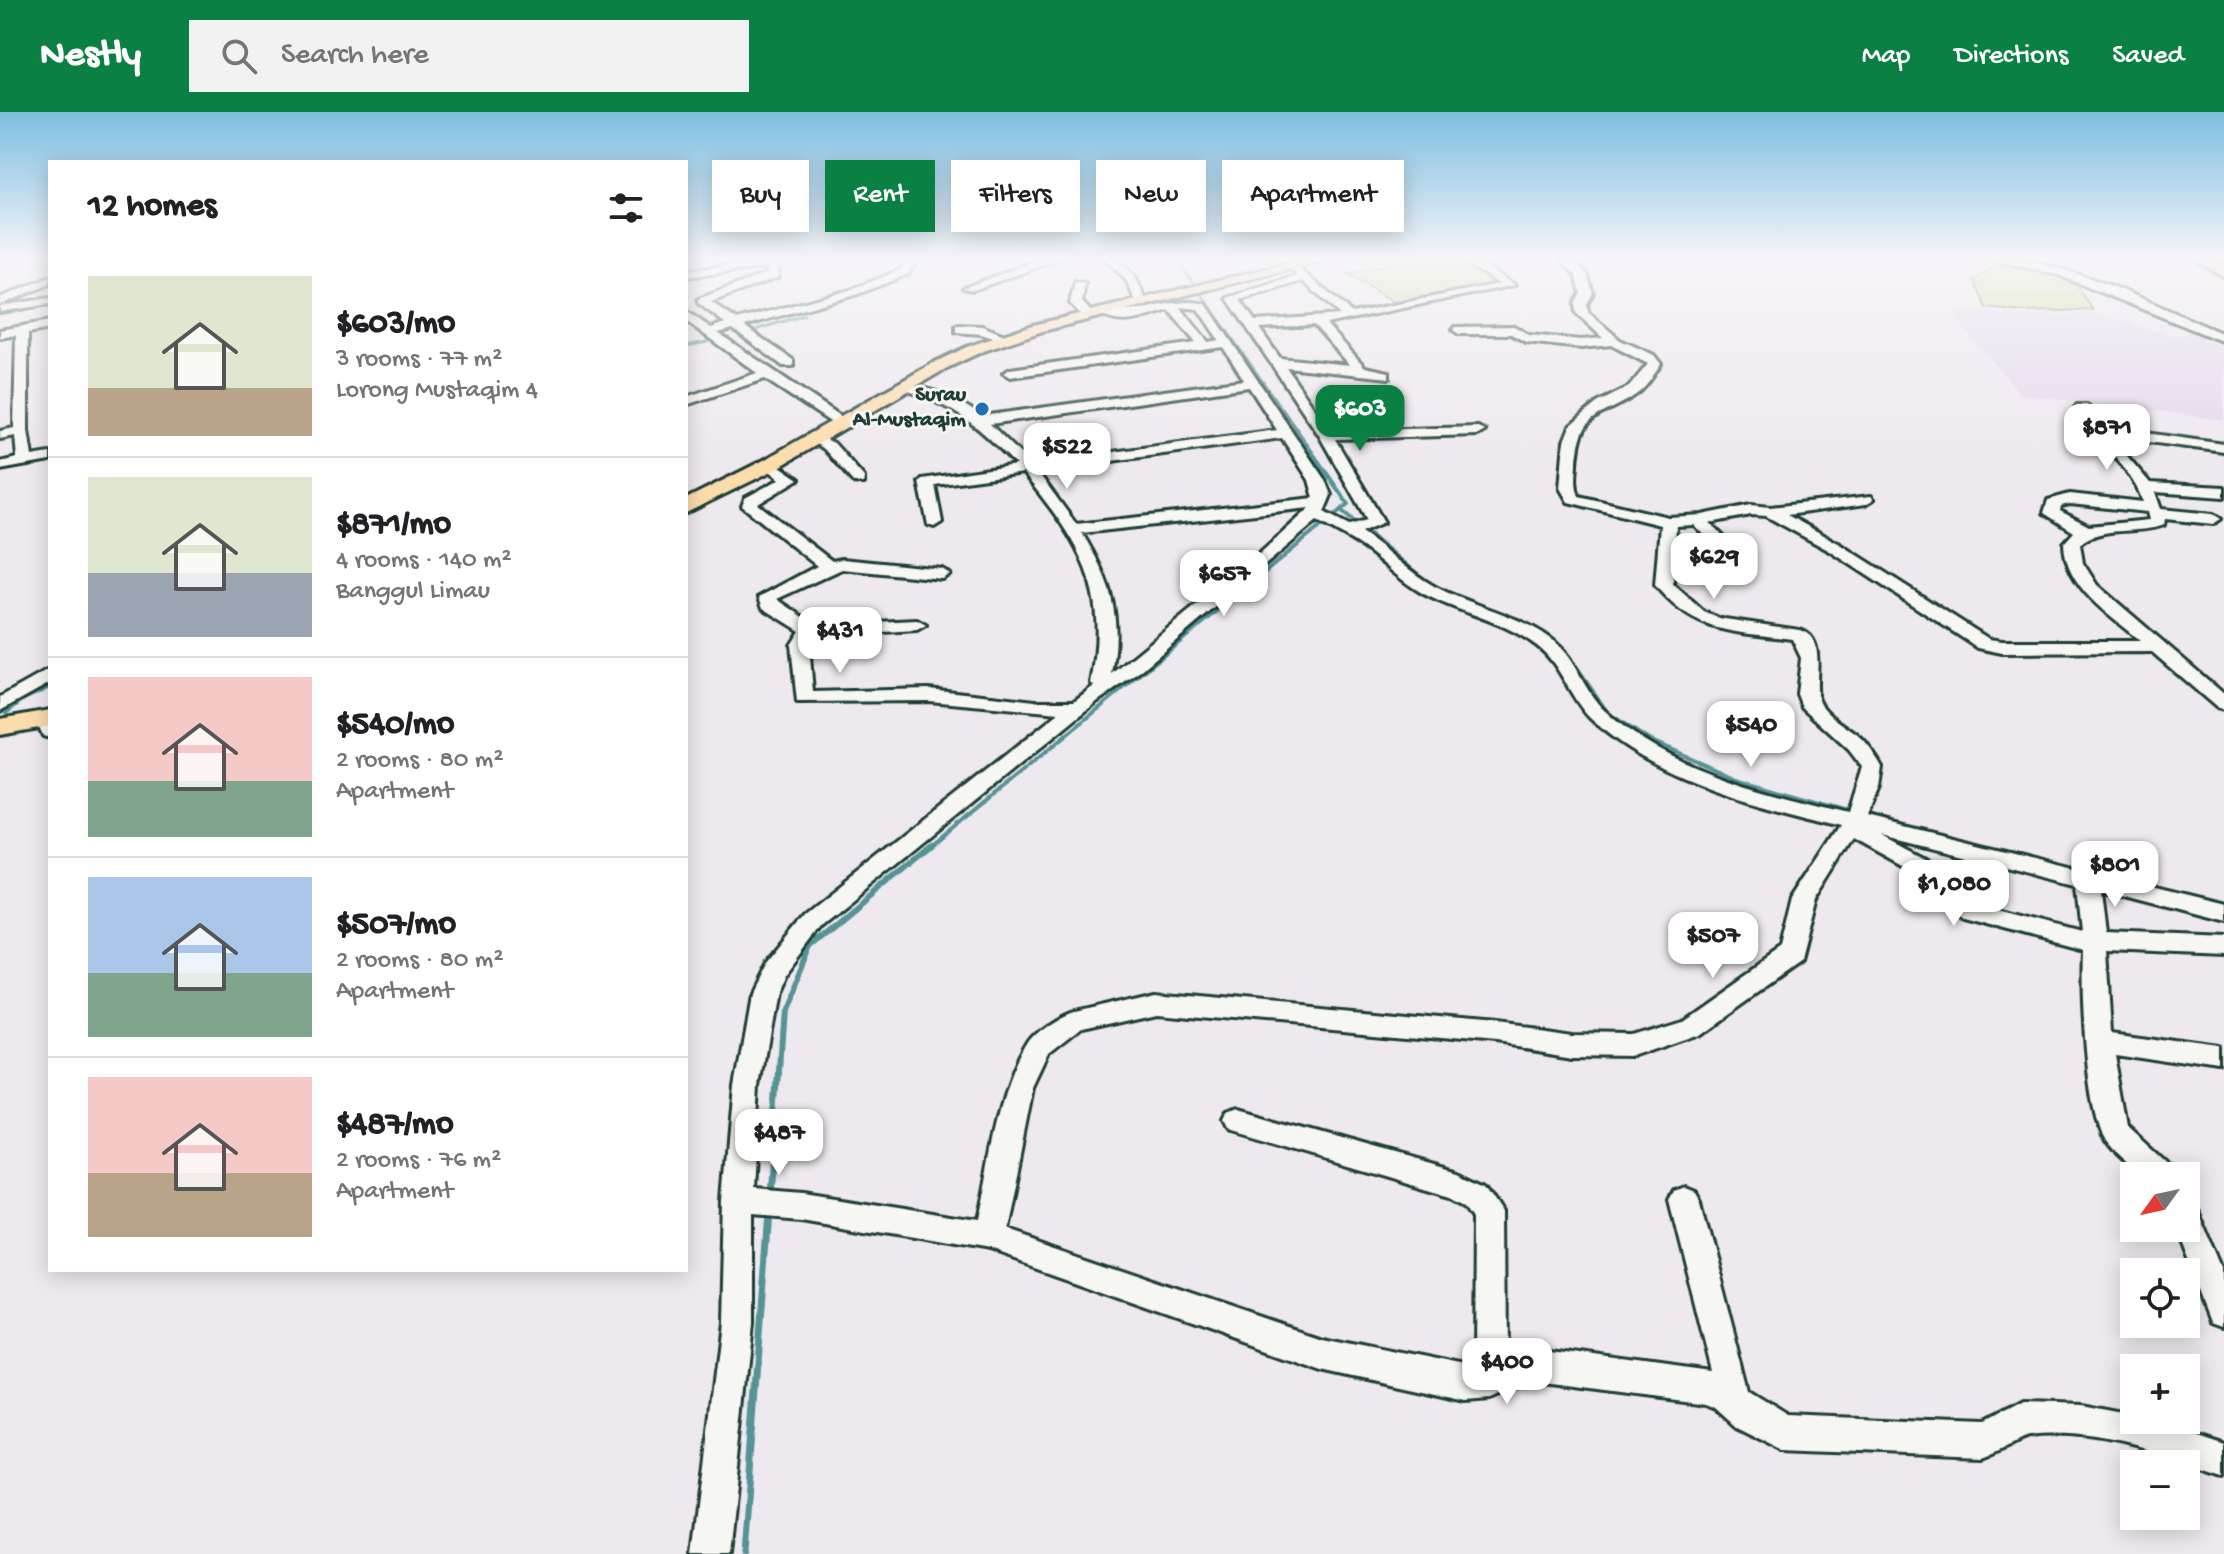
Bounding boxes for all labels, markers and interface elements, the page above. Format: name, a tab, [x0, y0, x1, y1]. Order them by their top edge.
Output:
search box	[189, 20, 749, 92]
text: Nestly	[40, 34, 141, 78]
icon: search	[217, 34, 261, 78]
text: Search here	[281, 39, 429, 74]
text: Map	[1862, 40, 1910, 73]
text: Directions	[1954, 40, 2068, 73]
text: Saved	[2112, 40, 2184, 73]
chip: Buy	[712, 160, 809, 232]
chip: Rent	[825, 160, 935, 232]
chip: Filters	[951, 160, 1080, 232]
chip: New	[1096, 160, 1206, 232]
chip: Apartment	[1222, 160, 1404, 232]
icon: filters	[604, 186, 648, 230]
text: 12 homes	[88, 188, 217, 228]
text: $603/mo	[336, 305, 455, 345]
icon: home	[152, 308, 248, 404]
text: 3 rooms · 77 m²	[336, 345, 502, 376]
text: Lorong Mustaqim 4	[336, 376, 538, 407]
place label: Surau Al-Mustaqim	[852, 383, 967, 434]
pin: $603	[1313, 385, 1407, 453]
text: $603	[1333, 395, 1387, 426]
marker: Surau Al-Mustaqim	[973, 400, 991, 418]
pin: $871	[2060, 404, 2154, 472]
text: $871	[2082, 414, 2132, 445]
pin: $522	[1020, 423, 1114, 491]
text: $522	[1042, 433, 1092, 464]
text: $871/mo	[336, 506, 451, 546]
icon: home	[152, 509, 248, 605]
pin: $629	[1667, 533, 1761, 601]
text: $629	[1689, 543, 1739, 574]
text: 4 rooms · 140 m²	[336, 546, 512, 577]
pin: $657	[1177, 550, 1271, 618]
text: $657	[1198, 560, 1250, 591]
text: Banggul Limau	[336, 577, 490, 608]
pin: $431	[793, 607, 887, 675]
text: $431	[816, 617, 864, 648]
pin: $540	[1704, 701, 1798, 769]
text: $540/mo	[336, 706, 455, 746]
icon: home	[152, 709, 248, 805]
text: $540	[1725, 711, 1777, 742]
text: 2 rooms · 80 m²	[336, 746, 504, 777]
text: Apartment	[336, 777, 453, 808]
pin: $801	[2068, 841, 2162, 909]
text: $801	[2089, 851, 2141, 882]
pin: $1,080	[1889, 860, 2019, 928]
text: $1,080	[1917, 870, 1991, 901]
text: $507/mo	[336, 906, 456, 946]
icon: home	[152, 909, 248, 1005]
pin: $507	[1666, 912, 1760, 980]
text: $507	[1686, 922, 1740, 953]
text: 2 rooms · 80 m²	[336, 946, 504, 977]
text: Apartment	[336, 977, 453, 1008]
text: $487/mo	[336, 1106, 454, 1146]
icon: home	[152, 1109, 248, 1205]
pin: $487	[732, 1109, 826, 1177]
text: $487	[753, 1119, 805, 1150]
text: 2 rooms · 76 m²	[336, 1146, 501, 1177]
north arrow	[2120, 1162, 2200, 1242]
map controls	[2120, 1162, 2200, 1530]
text: Apartment	[336, 1177, 453, 1208]
button: locate	[2120, 1258, 2200, 1338]
pin: $400	[1460, 1338, 1554, 1406]
text: $400	[1480, 1348, 1534, 1379]
button: +	[2120, 1354, 2200, 1434]
button: −	[2120, 1450, 2200, 1530]

